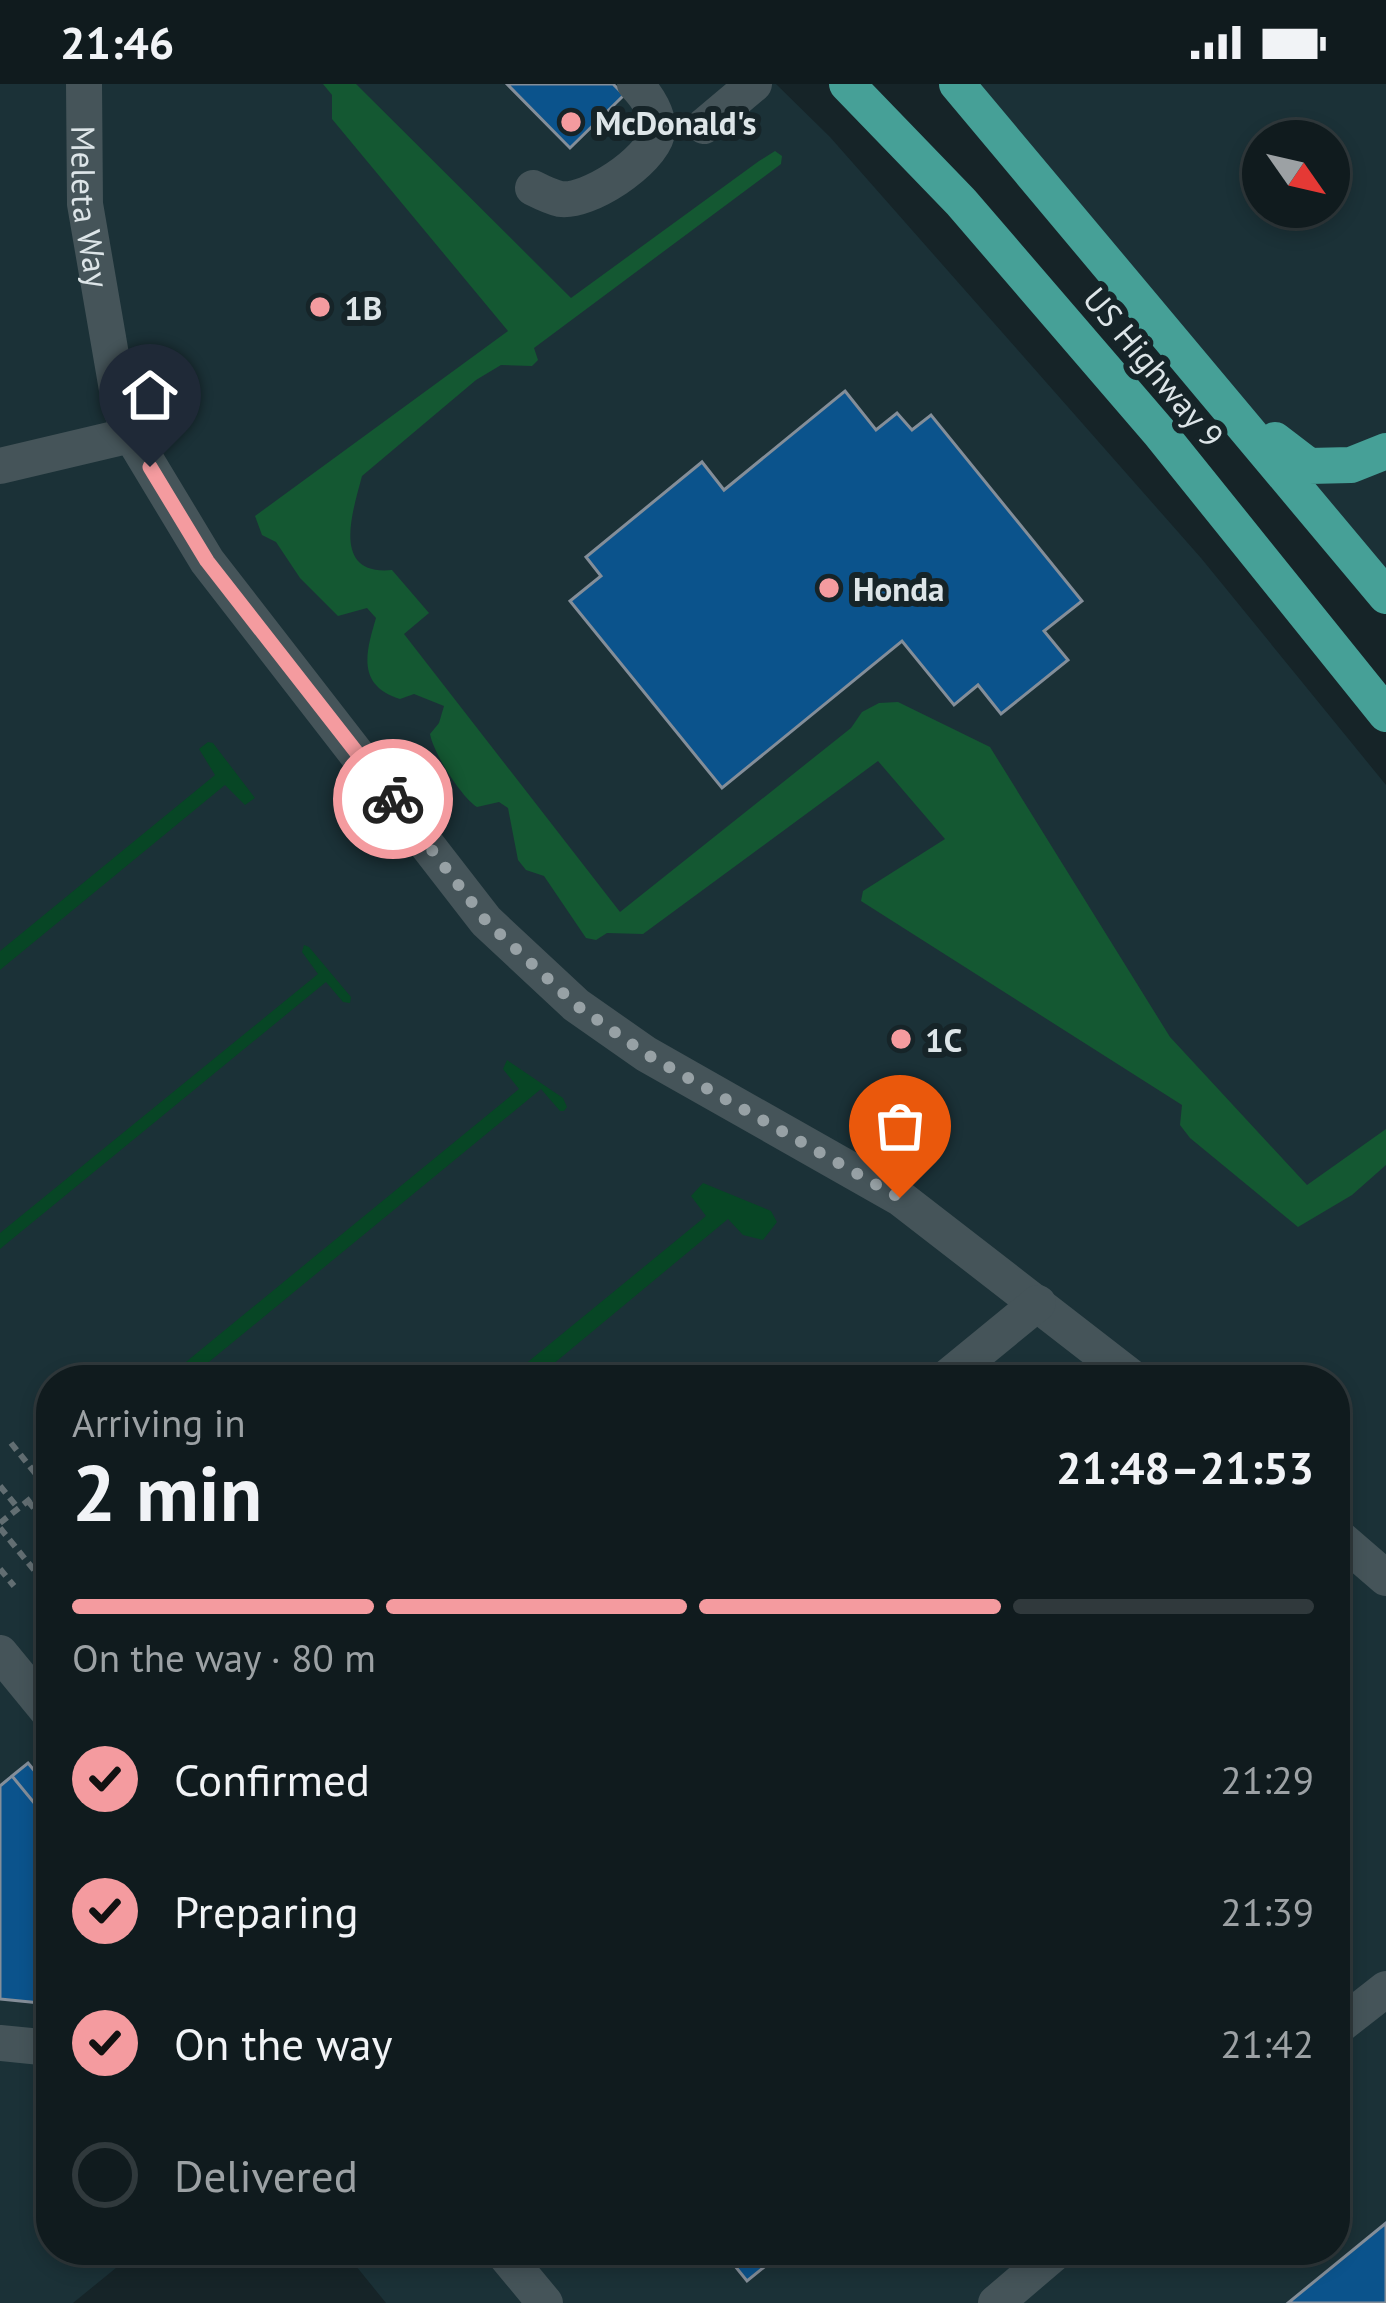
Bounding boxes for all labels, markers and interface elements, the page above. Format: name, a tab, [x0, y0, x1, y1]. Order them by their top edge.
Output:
text: 21:46	[60, 13, 174, 71]
place label: McDonald's	[595, 101, 757, 144]
marker: McDonald's	[558, 109, 584, 135]
north arrow	[1242, 120, 1350, 228]
map controls	[1242, 120, 1350, 228]
street label: Meleta Way	[63, 125, 121, 291]
street label: US Highway 9	[1074, 278, 1234, 456]
place label: 1B	[344, 286, 382, 329]
marker: 1B	[307, 294, 333, 320]
pin	[99, 344, 201, 467]
icon: home	[117, 362, 183, 428]
place label: Honda	[853, 567, 944, 610]
marker: Honda	[816, 575, 842, 601]
courier	[333, 739, 453, 859]
icon: bike	[360, 766, 426, 832]
place label: 1C	[925, 1018, 962, 1061]
marker: 1C	[888, 1026, 914, 1052]
pin	[849, 1075, 951, 1198]
icon: bag	[867, 1093, 933, 1159]
text: Arriving in	[72, 1397, 246, 1448]
text: 21:48–21:53	[1056, 1438, 1314, 1496]
text: 2 min	[72, 1442, 262, 1543]
text: On the way · 80 m	[72, 1632, 376, 1683]
icon: check	[72, 1746, 138, 1812]
text: Confirmed	[174, 1750, 370, 1808]
text: 21:29	[1220, 1754, 1314, 1805]
icon: check	[72, 1878, 138, 1944]
text: Preparing	[174, 1882, 359, 1940]
text: 21:39	[1220, 1886, 1314, 1937]
icon: check	[72, 2010, 138, 2076]
text: On the way	[174, 2014, 393, 2072]
text: 21:42	[1220, 2018, 1314, 2069]
text: Delivered	[174, 2146, 358, 2204]

